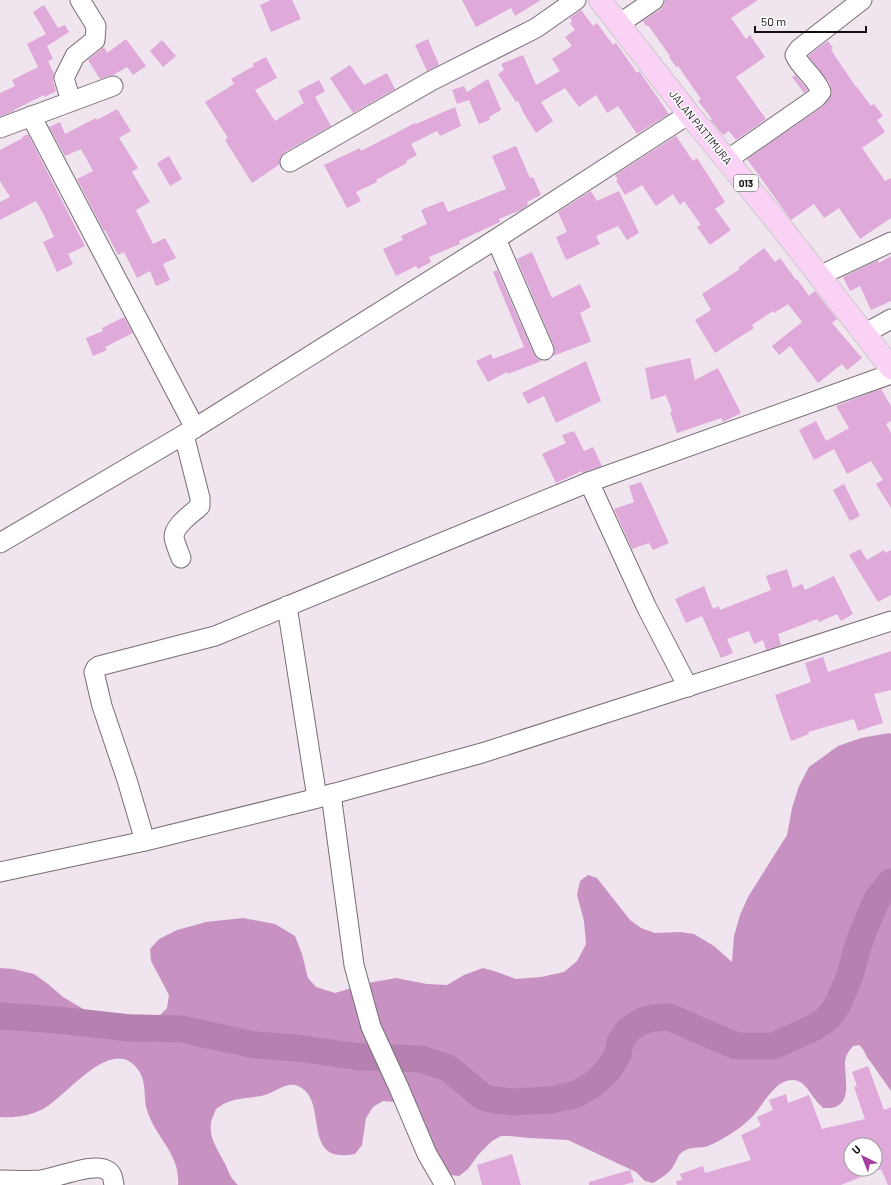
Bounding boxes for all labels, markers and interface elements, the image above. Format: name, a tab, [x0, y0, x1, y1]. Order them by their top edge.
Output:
scale bar	[755, 8, 866, 34]
text: 50 m	[761, 14, 786, 28]
street label: JALAN PATTIMURA	[667, 87, 735, 167]
road number: 013	[734, 175, 758, 191]
north arrow	[843, 1137, 883, 1177]
text: U	[849, 1142, 863, 1156]

